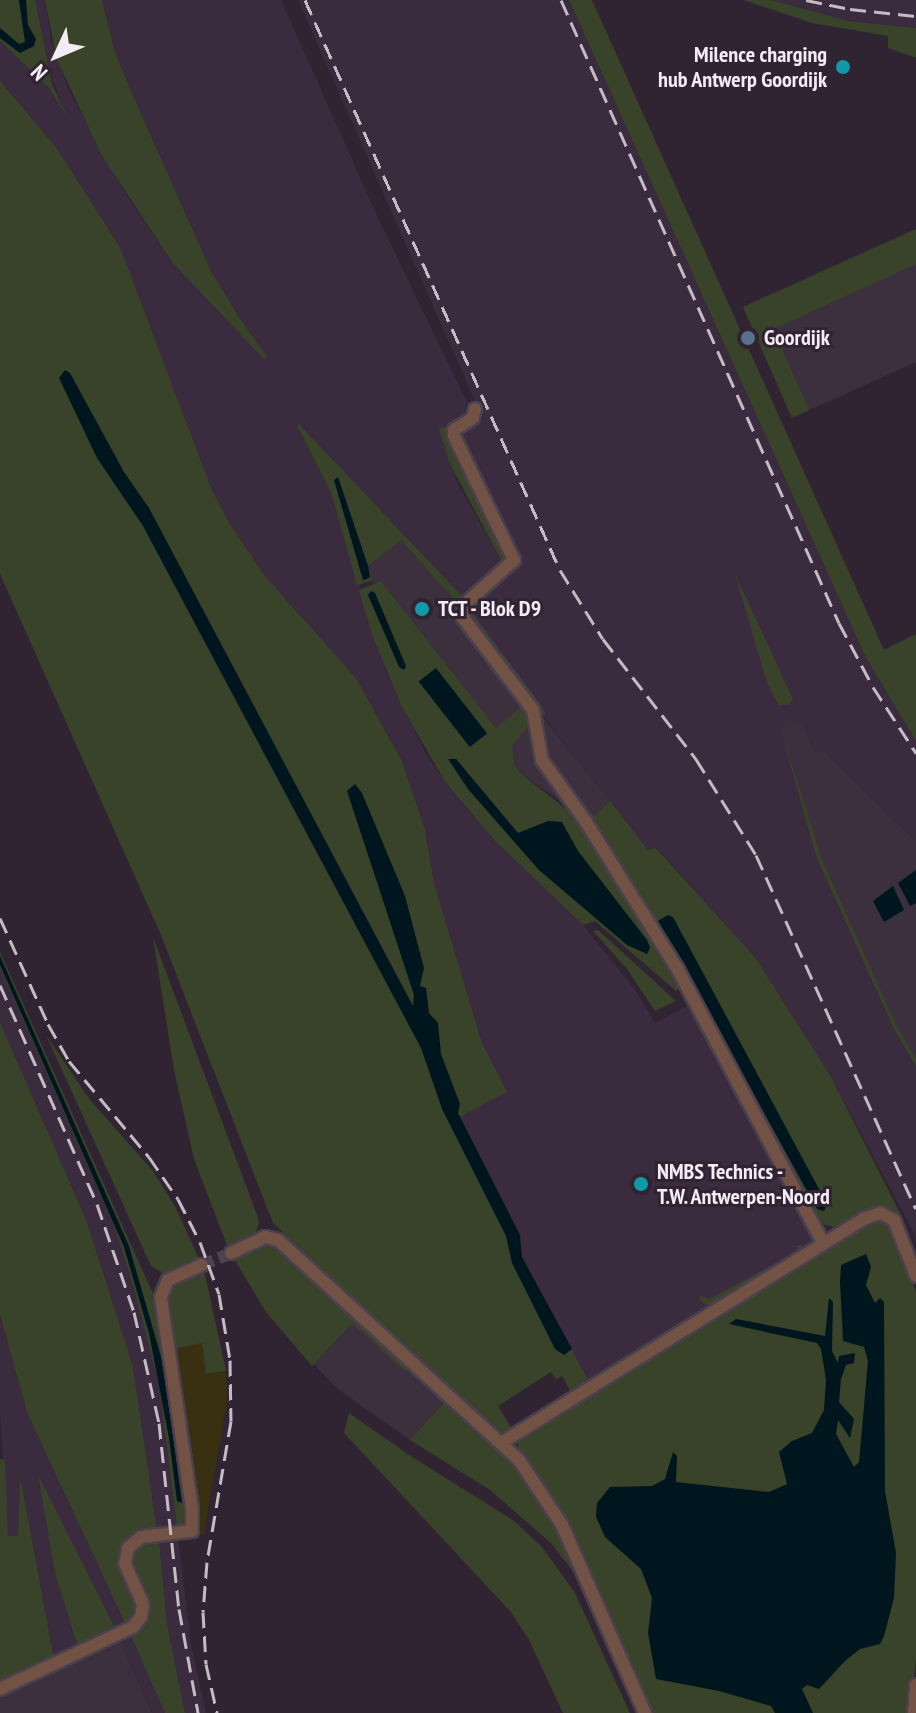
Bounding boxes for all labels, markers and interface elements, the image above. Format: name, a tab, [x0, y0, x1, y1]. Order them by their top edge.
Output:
north arrow	[16, 16, 96, 96]
place label: Milence charging hub Antwerp Goordijk	[657, 41, 827, 92]
marker: Milence charging hub Antwerp Goordijk	[834, 58, 852, 76]
text: N	[25, 59, 53, 87]
place label: Goordijk	[764, 325, 830, 351]
marker: Goordijk	[739, 329, 757, 347]
place label: TCT - Blok D9	[438, 596, 545, 622]
marker: TCT - Blok D9	[413, 600, 431, 618]
place label: NMBS Technics - T.W. Antwerpen-Noord	[657, 1158, 832, 1210]
marker: NMBS Technics - T.W. Antwerpen-Noord	[632, 1175, 650, 1193]

